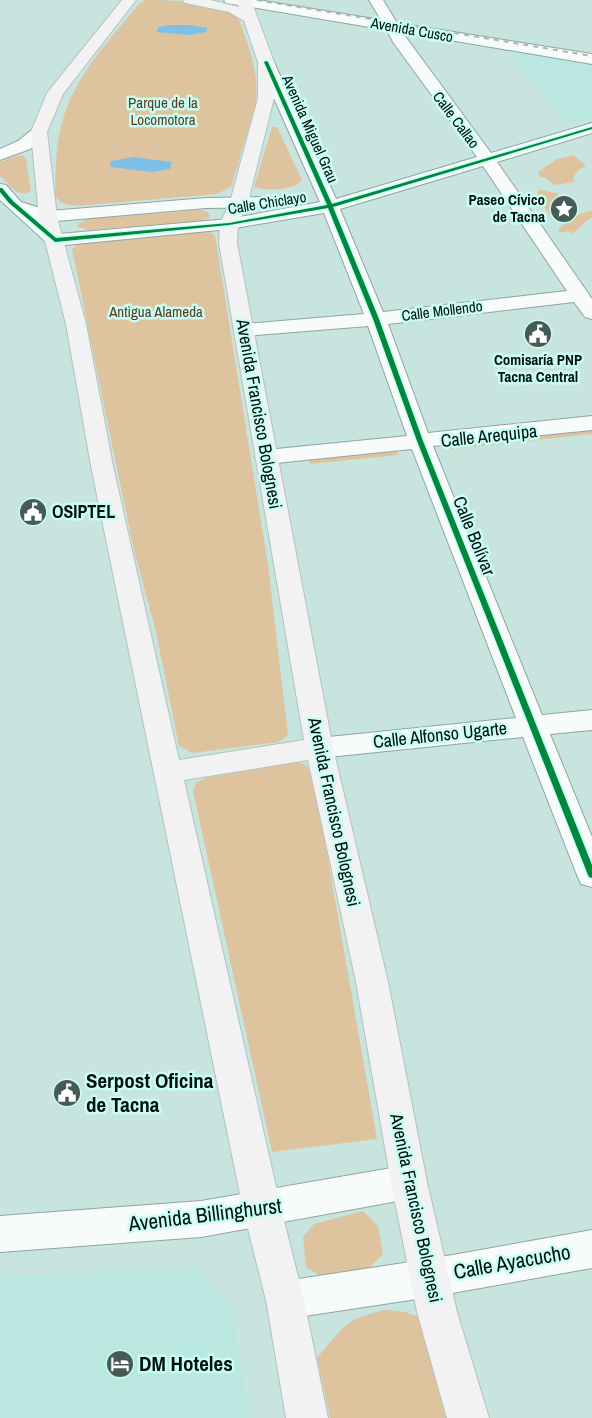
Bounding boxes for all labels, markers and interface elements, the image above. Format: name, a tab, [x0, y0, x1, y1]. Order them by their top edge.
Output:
street label: Avenida Cusco	[368, 12, 455, 47]
street label: Avenida Miguel Grau	[277, 71, 344, 186]
street label: Calle Callao	[428, 87, 485, 153]
park label: Parque de la Locomotora	[128, 92, 198, 130]
street label: Calle Chiclayo	[226, 186, 308, 219]
place label: Paseo Cívico de Tacna	[468, 189, 545, 227]
place icon: Paseo Cívico de Tacna	[549, 194, 579, 224]
street label: Calle Mollendo	[400, 295, 484, 326]
park label: Antigua Alameda	[108, 301, 203, 322]
street label: Avenida Francisco Bolognesi	[230, 316, 289, 511]
public building icon: Comisaría PNP Tacna Central	[523, 319, 553, 349]
place label: Comisaría PNP Tacna Central	[494, 349, 582, 387]
street label: Calle Arequipa	[439, 418, 538, 453]
street label: Calle Bolívar	[447, 492, 502, 579]
public building icon: OSIPTEL	[18, 497, 48, 527]
place label: OSIPTEL	[52, 499, 115, 524]
street label: Avenida Francisco Bolognesi	[302, 714, 367, 909]
street label: Calle Alfonso Ugarte	[372, 715, 508, 754]
place label: Serpost Oficina de Tacna	[86, 1066, 214, 1119]
public building icon: Serpost Oficina de Tacna	[52, 1078, 82, 1108]
street label: Avenida Francisco Bolognesi	[384, 1110, 449, 1305]
street label: Avenida Billinghurst	[126, 1191, 283, 1238]
street label: Calle Ayacucho	[451, 1237, 573, 1286]
hotel icon: DM Hoteles	[105, 1349, 135, 1379]
place label: DM Hoteles	[139, 1349, 233, 1378]

